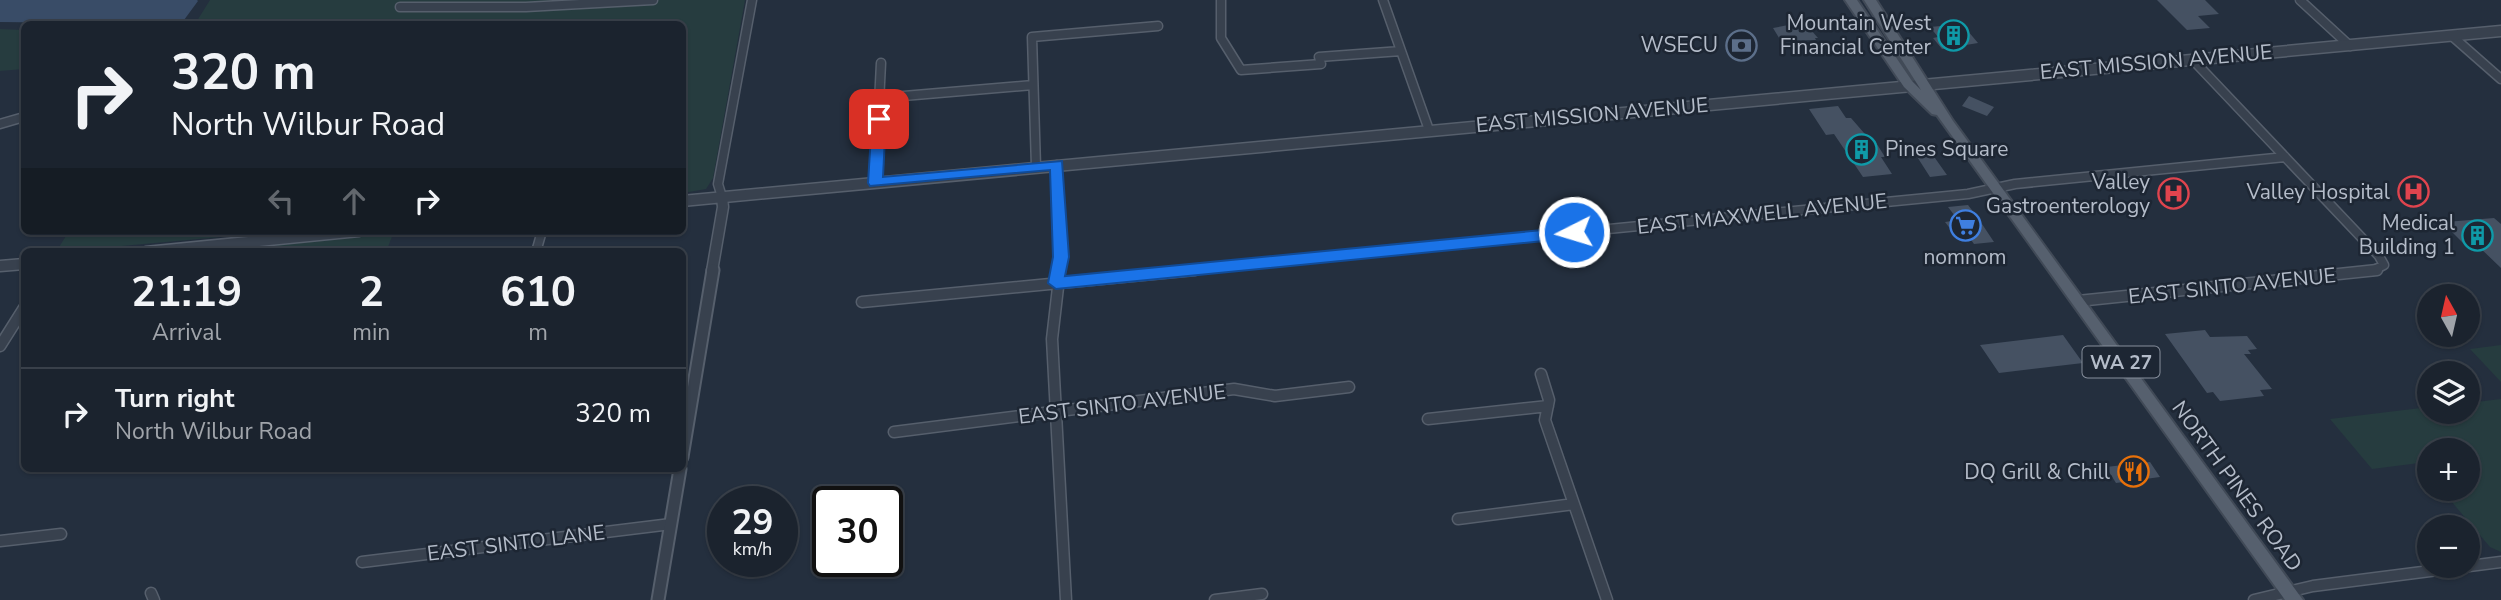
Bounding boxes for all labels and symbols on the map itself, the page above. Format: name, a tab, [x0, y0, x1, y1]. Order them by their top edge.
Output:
place label: Mountain West Financial Center	[1780, 9, 1932, 61]
building icon: Mountain West Financial Center	[1937, 18, 1971, 52]
bank icon: WSECU	[1724, 28, 1758, 62]
place label: WSECU	[1641, 31, 1718, 59]
street label: EAST MISSION AVENUE	[2039, 38, 2273, 86]
pin	[849, 89, 909, 149]
street label: EAST MISSION AVENUE	[1475, 91, 1709, 139]
building icon: Pines Square	[1845, 132, 1879, 166]
place label: Pines Square	[1885, 135, 2008, 163]
place label: Valley Gastroenterology	[1986, 168, 2150, 220]
hospital icon: Valley Hospital	[2396, 175, 2430, 209]
hospital icon: Valley Gastroenterology	[2156, 177, 2190, 211]
place label: Valley Hospital	[2245, 178, 2391, 206]
street label: EAST MAXWELL AVENUE	[1635, 187, 1889, 241]
position arrow	[1537, 195, 1611, 269]
supermarket icon: nomnom	[1948, 208, 1982, 242]
place label: Medical Building 1	[2359, 209, 2456, 261]
building icon: Medical Building 1	[2461, 218, 2495, 252]
place label: nomnom	[1923, 243, 2007, 271]
street label: EAST SINTO AVENUE	[2127, 261, 2337, 311]
north arrow	[2417, 284, 2480, 346]
road number: WA 27	[2082, 346, 2160, 378]
street label: EAST SINTO AVENUE	[1017, 377, 1227, 431]
street label: NORTH PINES ROAD	[2166, 395, 2308, 577]
restaurant icon: DQ Grill & Chill	[2116, 455, 2150, 489]
place label: DQ Grill & Chill	[1964, 458, 2111, 486]
speed limit sign: 30	[812, 486, 903, 577]
street label: EAST SINTO LANE	[426, 518, 606, 568]

